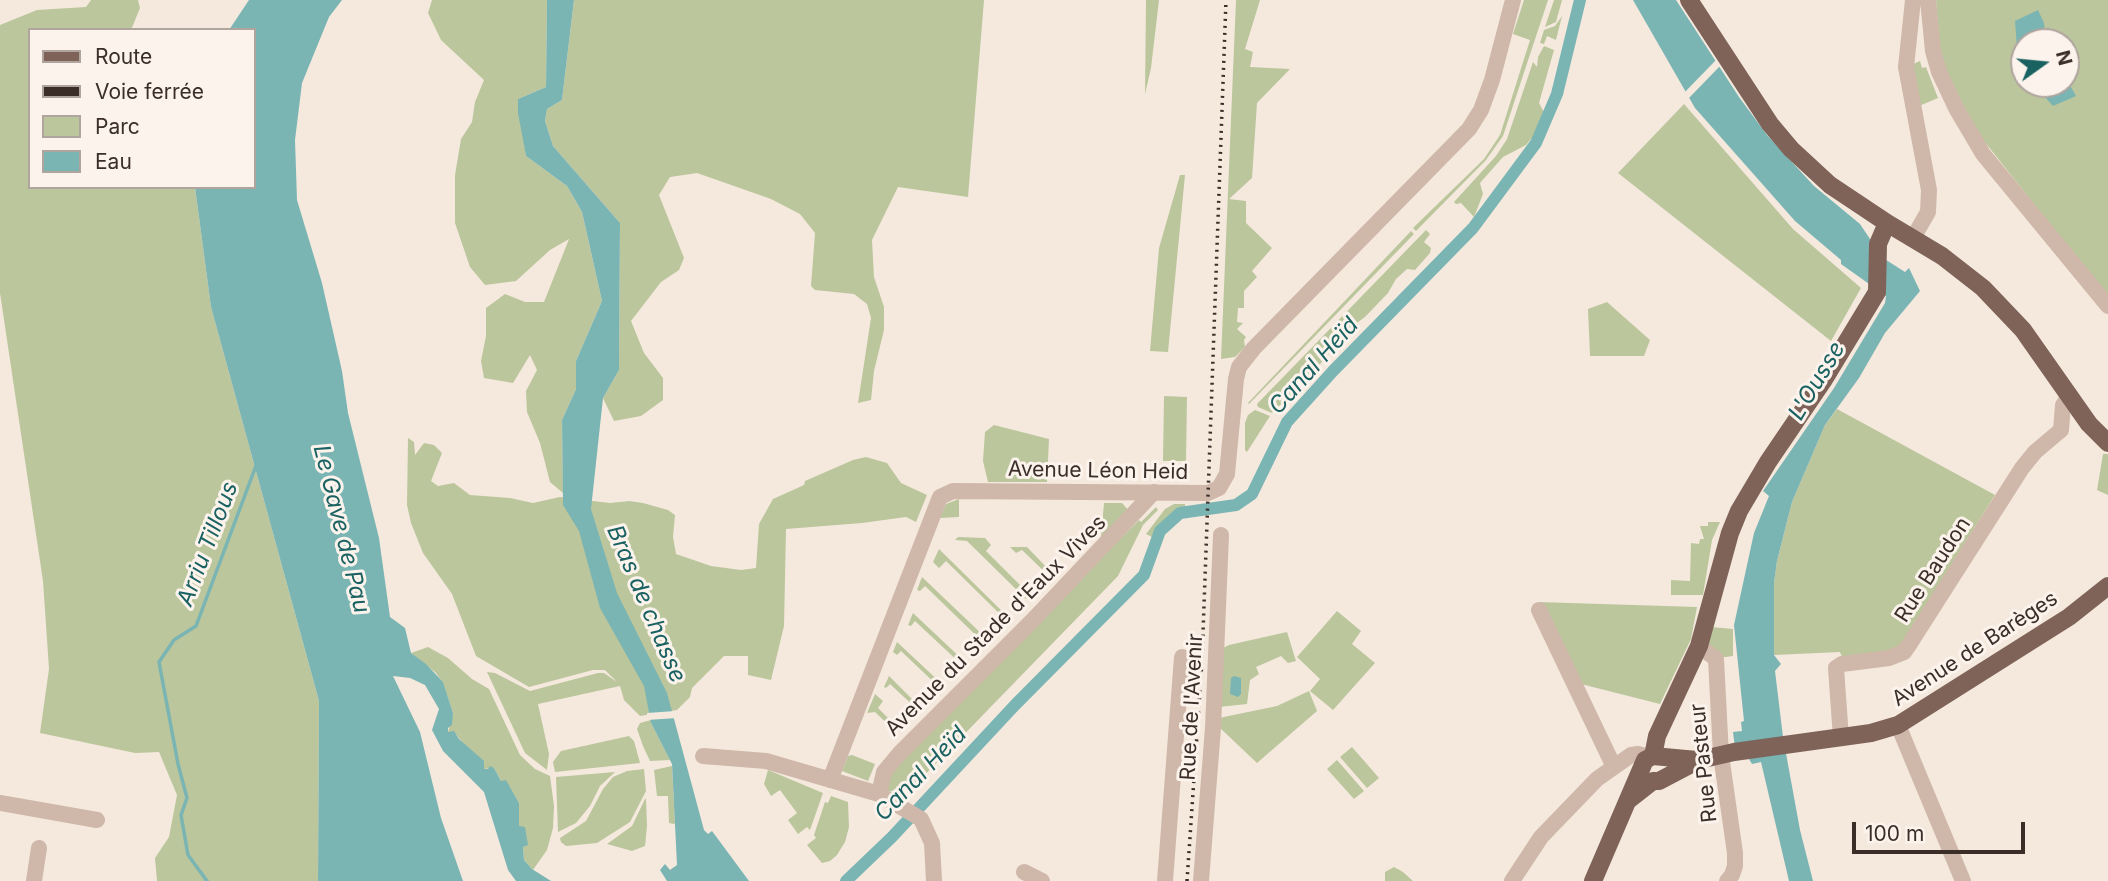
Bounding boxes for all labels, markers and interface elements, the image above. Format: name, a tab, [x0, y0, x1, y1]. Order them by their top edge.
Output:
legend	[28, 28, 256, 189]
north arrow	[2010, 28, 2080, 98]
text: Route	[95, 44, 152, 69]
text: N	[2051, 48, 2077, 68]
text: Voie ferrée	[95, 79, 204, 104]
text: Parc	[95, 114, 140, 139]
text: Eau	[95, 149, 132, 174]
water label: Canal Heïd	[1263, 312, 1365, 420]
water label: L'Ousse	[1783, 337, 1851, 425]
water label: Le Gave de Pau	[307, 442, 375, 616]
street label: Avenue Léon Heid	[1008, 457, 1188, 485]
water label: Arriu Tillous	[172, 478, 244, 610]
street label: Avenue du Stade d'Eaux Vives	[880, 510, 1112, 742]
street label: Rue Baudon	[1890, 513, 1976, 627]
water label: Bras de chasse	[600, 521, 692, 687]
street label: Avenue de Barèges	[1888, 586, 2062, 712]
street label: Rue de l'Avenir	[1176, 633, 1208, 781]
street label: Rue Pasteur	[1685, 702, 1723, 824]
water label: Canal Heïd	[869, 721, 973, 827]
scale bar	[1856, 808, 2029, 852]
text: 100 m	[1865, 821, 1924, 846]

